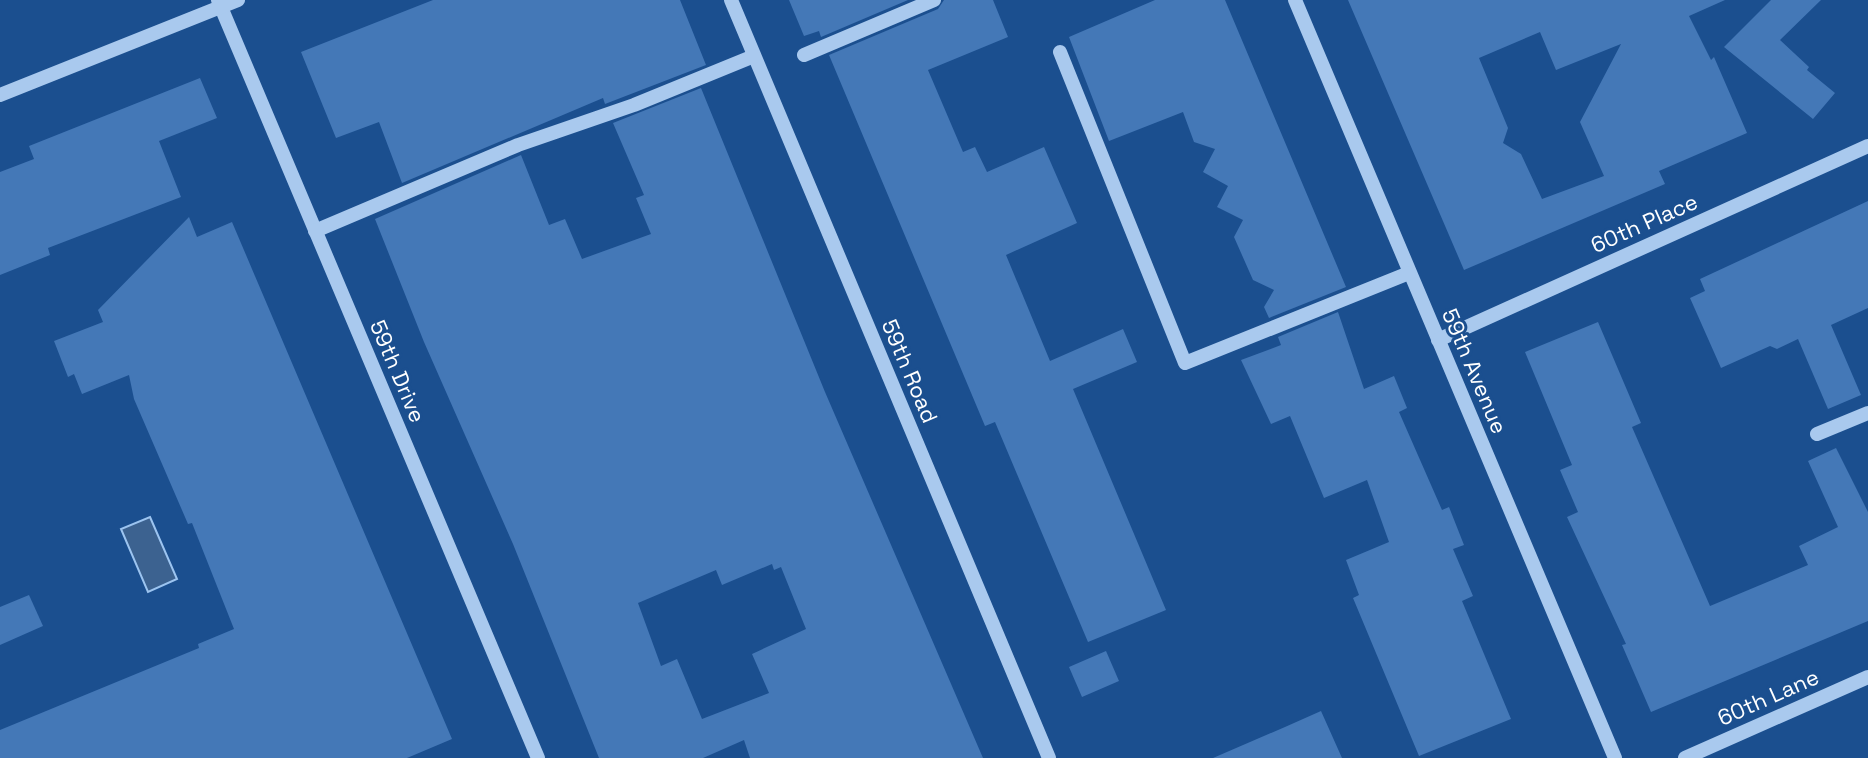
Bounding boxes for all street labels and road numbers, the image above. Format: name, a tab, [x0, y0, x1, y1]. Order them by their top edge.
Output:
street label: 60th Place	[1586, 187, 1702, 259]
street label: 59th Avenue	[1436, 304, 1514, 438]
street label: 59th Road	[876, 315, 944, 427]
street label: 59th Drive	[364, 316, 432, 426]
street label: 60th Lane	[1713, 662, 1823, 732]

